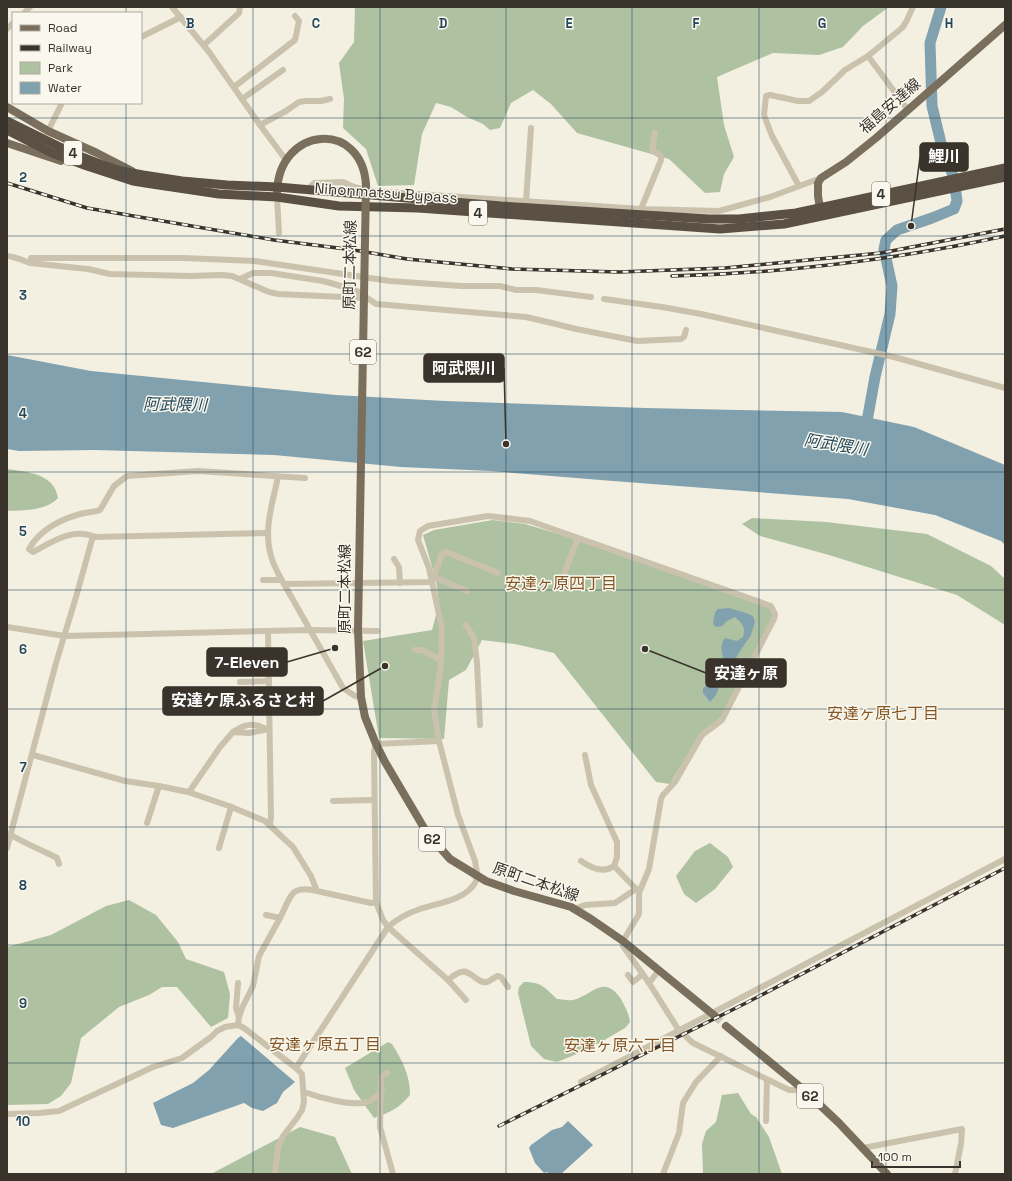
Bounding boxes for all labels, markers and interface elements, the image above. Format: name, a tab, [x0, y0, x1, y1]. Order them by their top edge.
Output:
legend	[12, 12, 142, 104]
text: B	[186, 15, 195, 32]
text: C	[312, 15, 320, 32]
text: D	[439, 15, 448, 32]
text: E	[565, 15, 573, 32]
text: F	[693, 15, 700, 32]
text: G	[818, 15, 826, 32]
text: H	[945, 15, 953, 32]
text: Road	[48, 20, 77, 36]
text: Railway	[48, 40, 92, 56]
text: Park	[48, 60, 73, 76]
street label: 福島安達線	[855, 74, 924, 137]
text: Water	[48, 80, 82, 96]
road number: 4	[64, 141, 82, 165]
callout: 鯉川	[920, 143, 968, 171]
text: 鯉川	[928, 146, 960, 167]
text: 2	[19, 169, 27, 186]
street label: Nihonmatsu Bypass	[314, 178, 458, 207]
road number: 4	[872, 182, 890, 206]
road number: 4	[469, 201, 487, 225]
street label: 原町二本松線	[339, 220, 360, 310]
text: 3	[19, 287, 27, 304]
road number: 62	[350, 340, 376, 364]
callout: 阿武隈川	[424, 354, 504, 382]
text: 阿武隈川	[432, 358, 496, 379]
water label: 阿武隈川	[143, 393, 209, 416]
text: 4	[19, 405, 27, 422]
water label: 阿武隈川	[803, 429, 871, 460]
text: 5	[19, 523, 27, 540]
street label: 原町二本松線	[335, 544, 354, 634]
district label: 安達ヶ原四丁目	[505, 573, 617, 594]
text: 6	[19, 641, 27, 658]
callout: 7-Eleven	[207, 648, 287, 676]
text: 7-Eleven	[215, 652, 279, 673]
callout: 安達ヶ原	[706, 659, 786, 687]
text: 安達ヶ原	[714, 663, 778, 684]
callout: 安達ケ原ふるさと村	[163, 687, 323, 715]
text: 安達ケ原ふるさと村	[171, 690, 315, 711]
district label: 安達ヶ原七丁目	[827, 703, 939, 724]
text: 7	[19, 759, 27, 776]
road number: 62	[419, 827, 445, 851]
street label: 原町二本松線	[491, 858, 582, 905]
text: 8	[19, 877, 27, 894]
text: 9	[19, 995, 27, 1012]
district label: 安達ヶ原五丁目	[269, 1034, 381, 1055]
district label: 安達ヶ原六丁目	[564, 1035, 676, 1056]
road number: 62	[797, 1084, 823, 1108]
text: 10	[16, 1113, 30, 1130]
scale bar	[872, 1143, 960, 1169]
text: 100 m	[878, 1149, 912, 1165]

